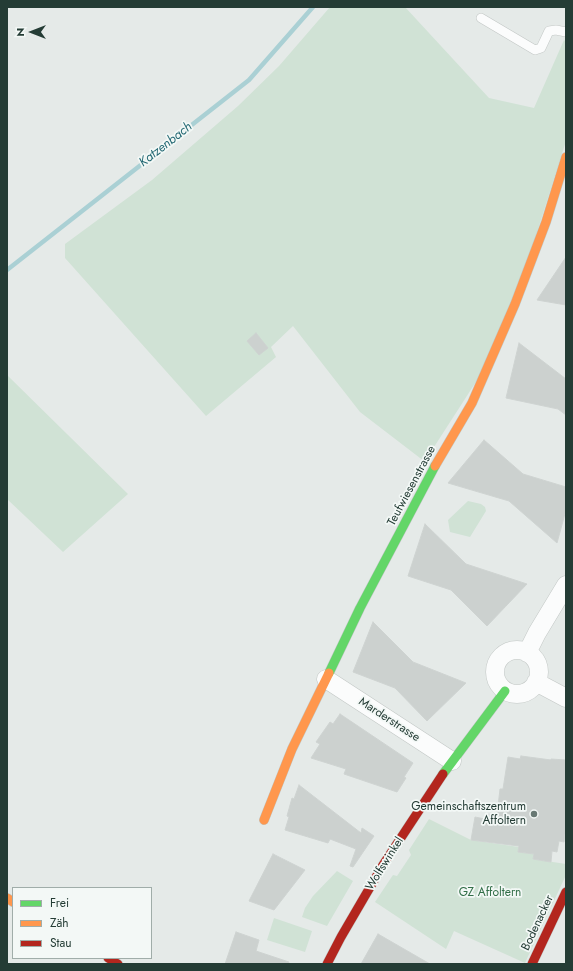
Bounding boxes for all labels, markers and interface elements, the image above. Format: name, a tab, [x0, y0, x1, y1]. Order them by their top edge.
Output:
north arrow	[12, 12, 52, 52]
text: N	[12, 28, 28, 36]
water label: Katzenbach	[136, 119, 196, 171]
street label: Teufwiesenstrasse	[385, 444, 439, 528]
street label: Marderstrasse	[356, 695, 422, 745]
place label: Gemeinschaftszentrum Affoltern	[411, 800, 526, 828]
marker: Gemeinschaftszentrum Affoltern	[529, 809, 539, 819]
street label: Wolfswinkel	[363, 835, 407, 893]
park label: GZ Affoltern	[459, 886, 521, 900]
legend	[12, 887, 152, 959]
street label: Bodenacker	[519, 893, 557, 953]
text: Frei	[50, 894, 69, 912]
text: Zäh	[50, 914, 69, 932]
text: Stau	[50, 934, 72, 952]

